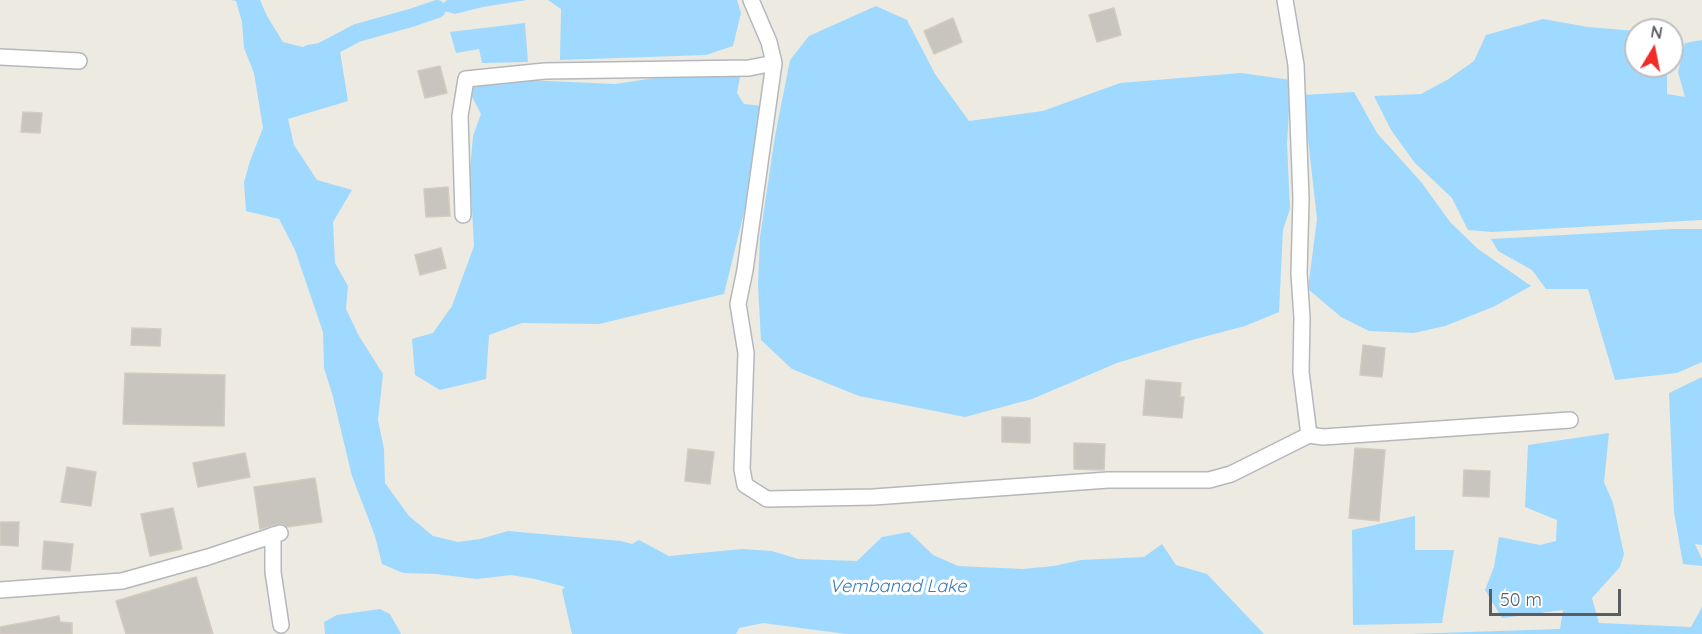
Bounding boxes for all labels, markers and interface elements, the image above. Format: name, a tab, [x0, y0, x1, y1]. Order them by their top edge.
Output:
north arrow	[1624, 18, 1684, 78]
text: N	[1649, 21, 1664, 43]
water label: Vembanad Lake	[830, 576, 966, 598]
scale bar	[1492, 577, 1624, 615]
text: 50 m	[1500, 588, 1542, 611]

